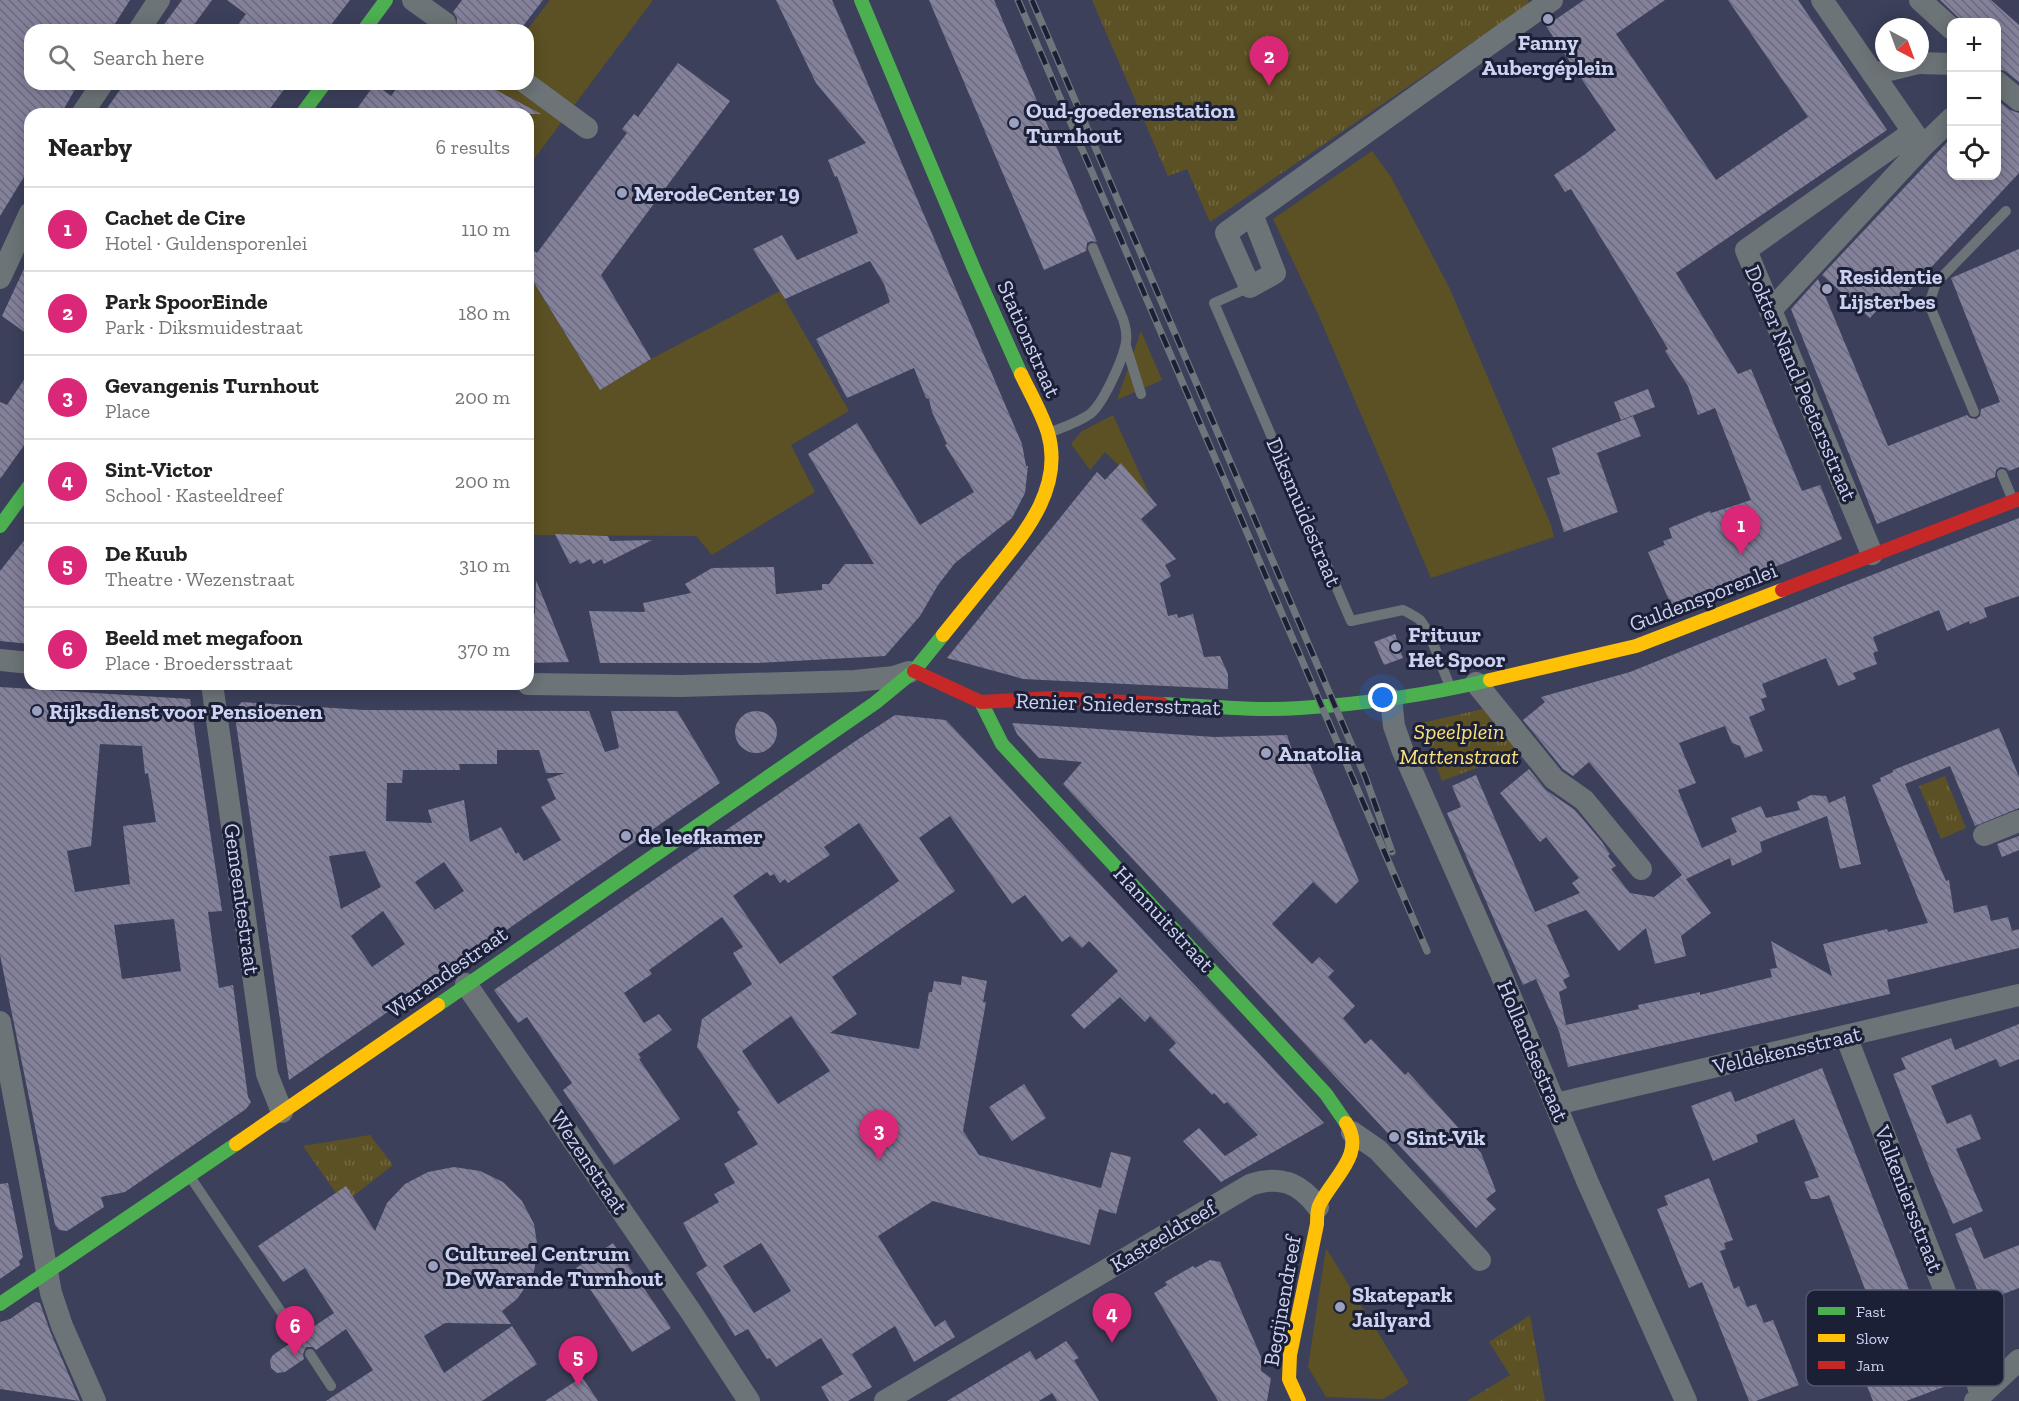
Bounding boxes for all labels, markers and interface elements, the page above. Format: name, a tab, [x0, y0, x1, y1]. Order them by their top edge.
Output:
marker: Fanny Aubergéplein	[1541, 12, 1555, 26]
north arrow	[1875, 18, 1929, 72]
map controls	[1947, 18, 2001, 180]
button: +	[1947, 18, 2001, 72]
search box	[24, 24, 534, 90]
place label: Fanny Aubergéplein	[1482, 29, 1614, 81]
pin: 2	[1250, 36, 1288, 86]
icon: search	[45, 41, 78, 74]
text: Search here	[93, 44, 204, 71]
button: −	[1947, 72, 2001, 126]
place label: Oud-goederenstation Turnhout	[1026, 97, 1235, 149]
marker: Oud-goederenstation Turnhout	[1007, 116, 1021, 130]
button: locate	[1947, 126, 2001, 180]
text: Nearby	[48, 131, 132, 163]
text: 6 results	[436, 135, 510, 159]
place label: MerodeCenter 19	[634, 180, 800, 207]
marker: MerodeCenter 19	[615, 186, 629, 200]
text: Cachet de Cire	[105, 204, 245, 231]
text: 1	[63, 217, 72, 241]
text: 110 m	[461, 217, 510, 241]
text: Hotel · Guldensporenlei	[105, 231, 307, 255]
street label: Dokter Nand Peetersstraat	[1739, 261, 1863, 506]
place label: Residentie Lijsterbes	[1839, 263, 1943, 315]
street label: Stationstraat	[991, 276, 1067, 402]
marker: Residentie Lijsterbes	[1820, 282, 1834, 296]
text: Park SpoorEinde	[105, 288, 268, 315]
text: 2	[62, 301, 73, 325]
text: 180 m	[458, 301, 510, 325]
text: Park · Diksmuidestraat	[105, 315, 303, 339]
text: Gevangenis Turnhout	[105, 372, 319, 399]
text: 3	[62, 385, 73, 409]
text: 200 m	[455, 385, 510, 409]
text: Place	[105, 399, 150, 423]
street label: Diksmuidestraat	[1260, 433, 1348, 591]
text: Sint-Victor	[105, 456, 213, 483]
text: 4	[62, 469, 73, 493]
text: 200 m	[455, 469, 510, 493]
text: School · Kasteeldreef	[105, 483, 283, 507]
pin: 1	[1722, 506, 1760, 555]
text: De Kuub	[105, 540, 187, 567]
text: 5	[62, 553, 73, 577]
text: 310 m	[459, 553, 510, 577]
street label: Guldensporenlei	[1625, 556, 1781, 638]
text: Theatre · Wezenstraat	[105, 567, 294, 591]
place label: Frituur Het Spoor	[1408, 621, 1506, 673]
text: Beeld met megafoon	[105, 624, 303, 651]
text: 6	[62, 637, 73, 661]
text: 370 m	[457, 637, 510, 661]
marker: Frituur Het Spoor	[1389, 640, 1403, 654]
text: Place · Broedersstraat	[105, 651, 293, 675]
your location	[1368, 683, 1397, 712]
street label: Renier Sniedersstraat	[1015, 687, 1222, 721]
place label: Rijksdienst voor Pensioenen	[49, 698, 323, 725]
marker: Rijksdienst voor Pensioenen	[30, 704, 44, 718]
park label: Speelplein Mattenstraat	[1399, 718, 1519, 770]
place label: Anatolia	[1278, 740, 1362, 767]
marker: Anatolia	[1259, 746, 1273, 760]
street label: Gemeentestraat	[218, 821, 266, 977]
place label: de leefkamer	[638, 823, 763, 850]
marker: de leefkamer	[619, 829, 633, 843]
street label: Hannuitstraat	[1108, 860, 1221, 978]
street label: Warandestraat	[381, 920, 513, 1024]
street label: Hollandsestraat	[1491, 976, 1575, 1126]
street label: Veldekensstraat	[1709, 1020, 1865, 1080]
street label: Wezenstraat	[544, 1105, 634, 1220]
pin: 3	[860, 1110, 898, 1160]
street label: Valkeniersstraat	[1868, 1121, 1950, 1277]
place label: Sint-Vik	[1406, 1124, 1486, 1151]
marker: Sint-Vik	[1387, 1130, 1401, 1144]
street label: Kasteeldreef	[1105, 1193, 1222, 1278]
street label: Begijnendreef	[1257, 1232, 1307, 1368]
place label: Cultureel Centrum De Warande Turnhout	[445, 1240, 663, 1292]
marker: Cultureel Centrum De Warande Turnhout	[426, 1259, 440, 1273]
place label: Skatepark Jailyard	[1352, 1281, 1452, 1333]
legend	[1806, 1290, 2004, 1386]
pin: 4	[1092, 1294, 1132, 1343]
marker: Skatepark Jailyard	[1333, 1300, 1347, 1314]
text: Fast	[1856, 1302, 1885, 1321]
pin: 6	[276, 1306, 314, 1356]
text: Slow	[1856, 1329, 1890, 1348]
pin: 5	[558, 1336, 598, 1386]
text: Jam	[1856, 1356, 1885, 1375]

